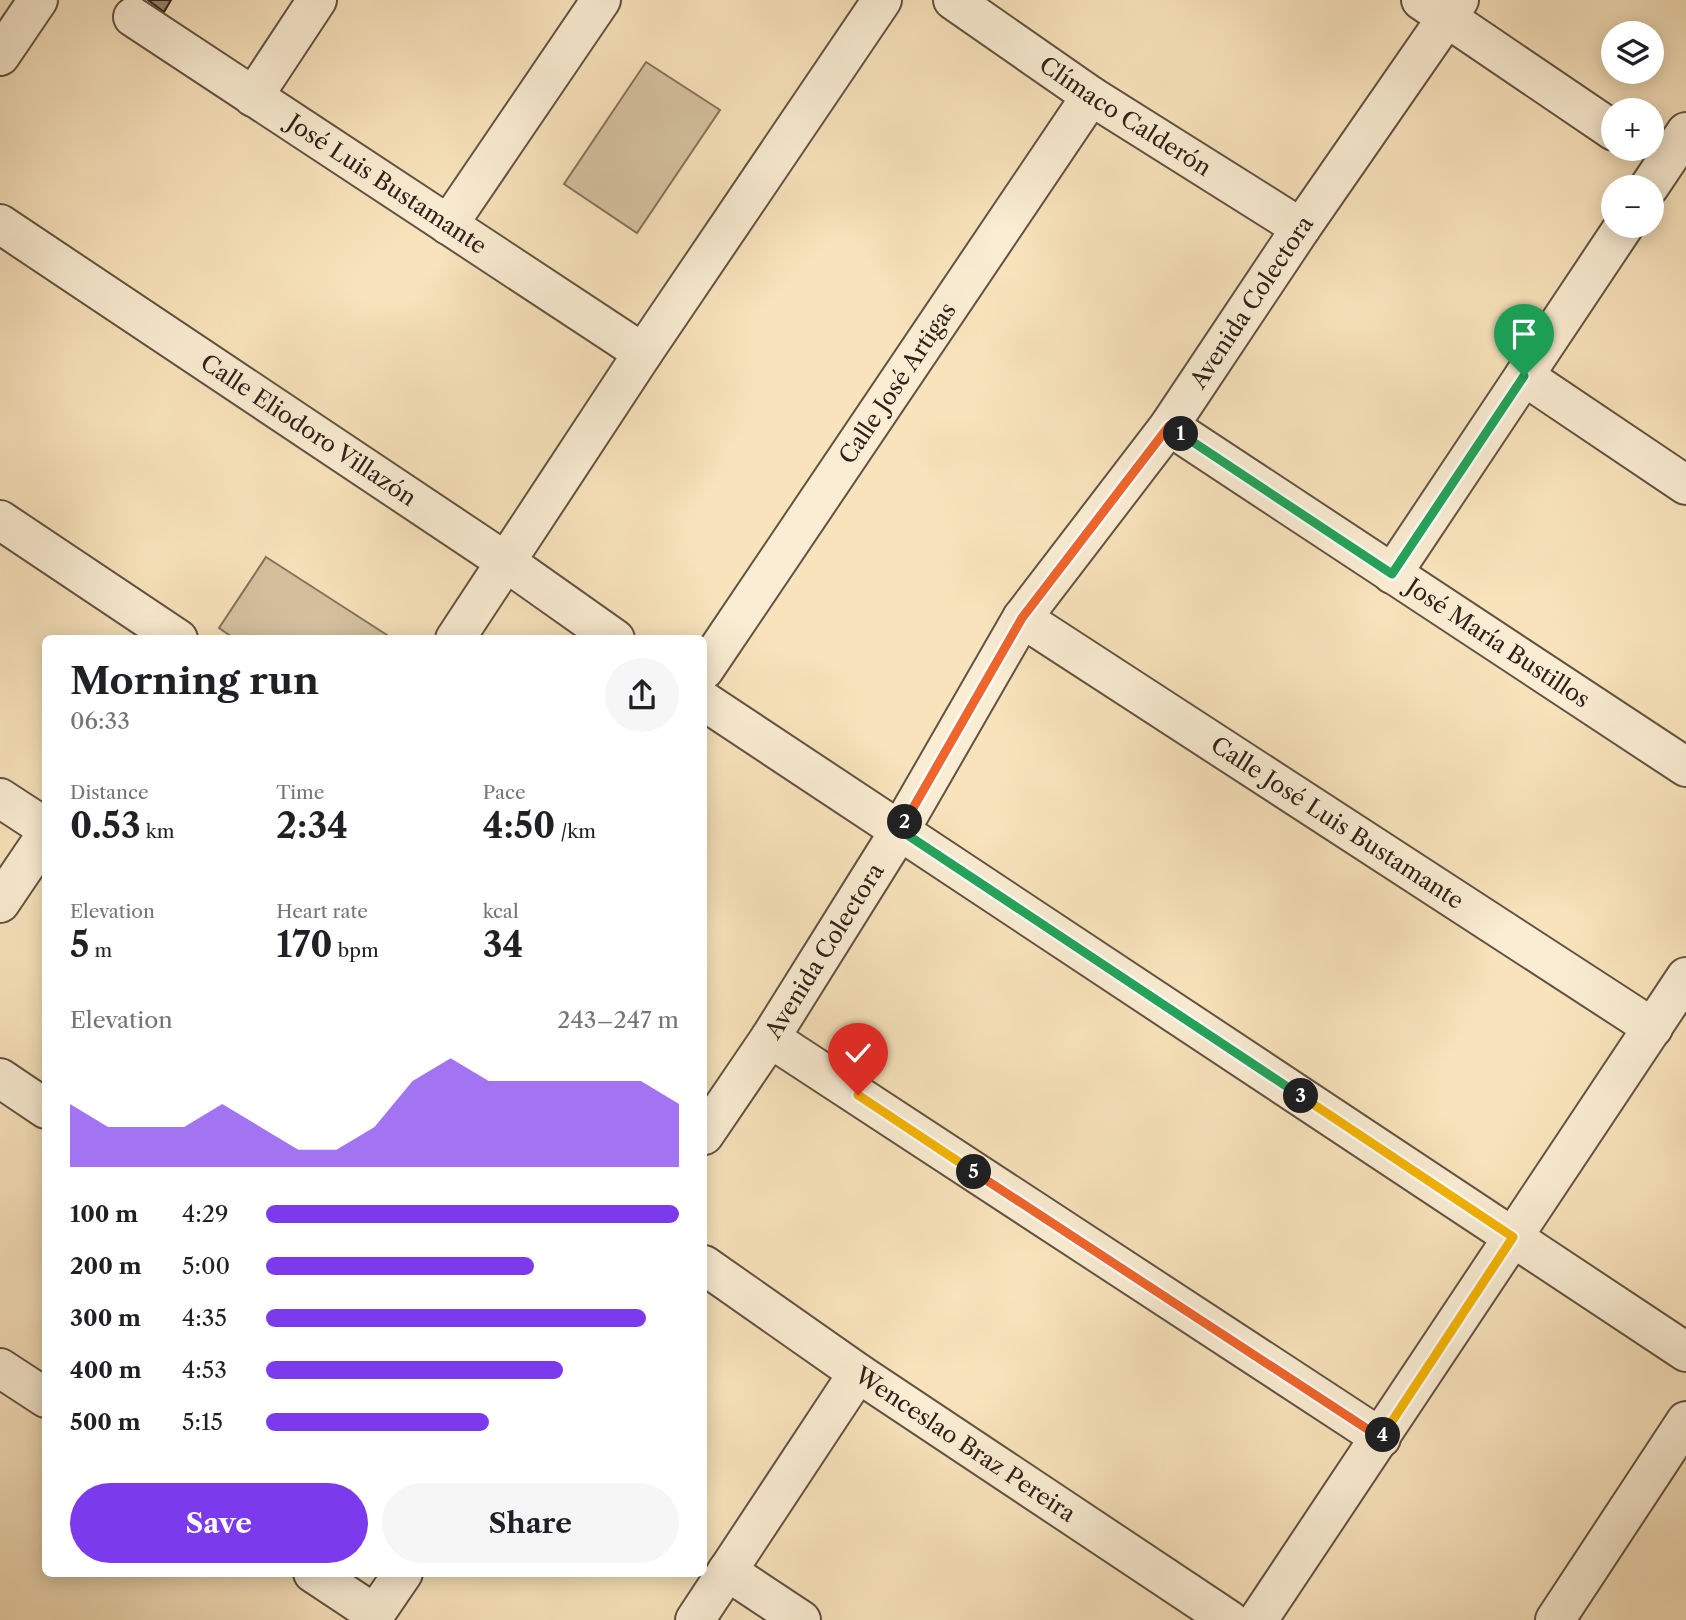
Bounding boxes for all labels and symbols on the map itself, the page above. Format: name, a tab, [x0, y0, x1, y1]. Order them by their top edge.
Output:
street label: Clímaco Calderón	[1034, 50, 1216, 182]
street label: José Luis Bustamante	[279, 107, 492, 260]
street label: Avenida Colectora	[1184, 210, 1320, 394]
street label: Calle José Artigas	[833, 297, 962, 469]
pin	[1494, 304, 1554, 376]
street label: Calle Eliodoro Villazón	[195, 348, 422, 512]
pin: 1	[1164, 416, 1198, 452]
street label: José María Bustillos	[1398, 571, 1595, 714]
street label: Calle José Luis Bustamante	[1206, 731, 1469, 915]
pin: 2	[888, 804, 922, 840]
street label: Avenida Colectora	[759, 857, 890, 1045]
pin	[828, 1023, 888, 1095]
pin: 3	[1284, 1078, 1318, 1114]
pin: 5	[956, 1154, 992, 1190]
street label: Wenceslao Braz Pereira	[849, 1360, 1082, 1528]
pin: 4	[1366, 1418, 1400, 1452]

